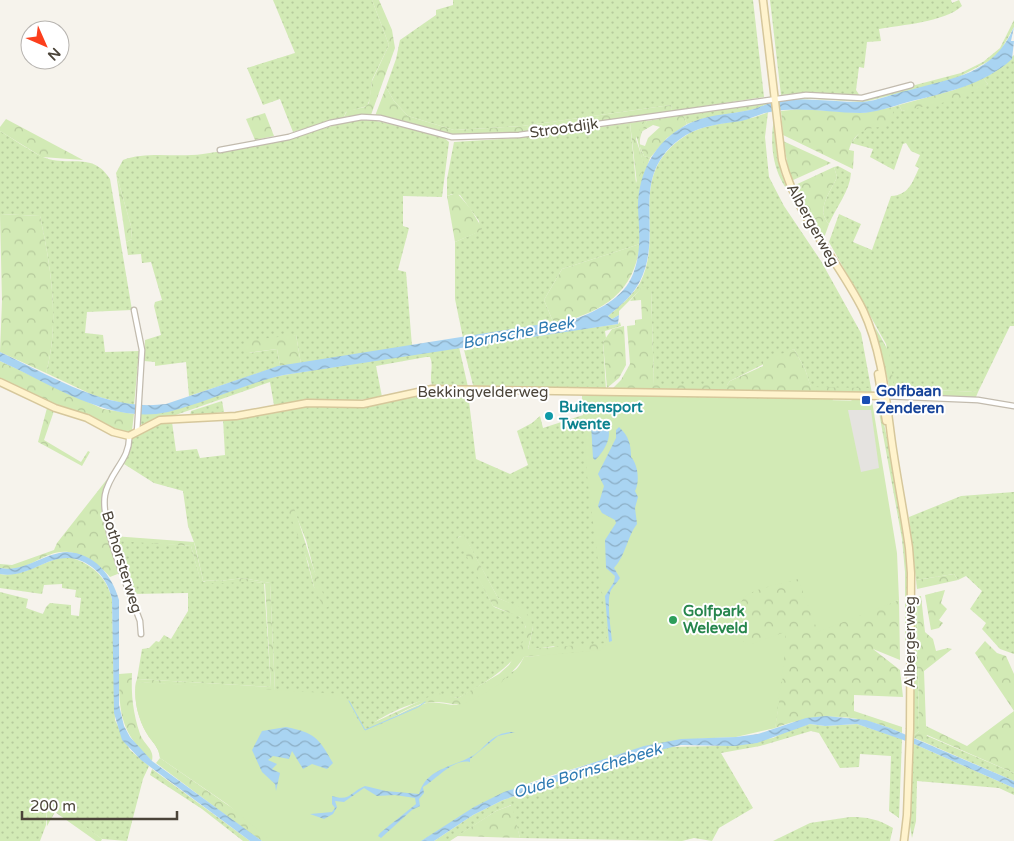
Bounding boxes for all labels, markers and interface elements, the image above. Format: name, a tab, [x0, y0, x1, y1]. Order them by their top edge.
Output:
north arrow	[20, 20, 70, 70]
text: N	[44, 44, 64, 64]
street label: Strootdijk	[529, 114, 599, 142]
street label: Albergerweg	[783, 181, 843, 269]
water label: Bornsche Beek	[461, 312, 577, 354]
place label: Golfbaan Zenderen	[876, 382, 944, 417]
street label: Bekkingvelderweg	[418, 383, 549, 401]
marker: Golfbaan Zenderen	[860, 394, 872, 406]
place label: Buitensport Twente	[558, 398, 643, 433]
marker: Buitensport Twente	[543, 410, 555, 422]
street label: Bothorsterweg	[98, 509, 146, 615]
street label: Albergerweg	[901, 596, 919, 688]
place label: Golfpark Weleveld	[683, 602, 748, 637]
marker: Golfpark Weleveld	[667, 614, 679, 626]
water label: Oude Bornschebeek	[511, 738, 665, 803]
scale bar	[22, 788, 178, 820]
text: 200 m	[30, 797, 76, 815]

